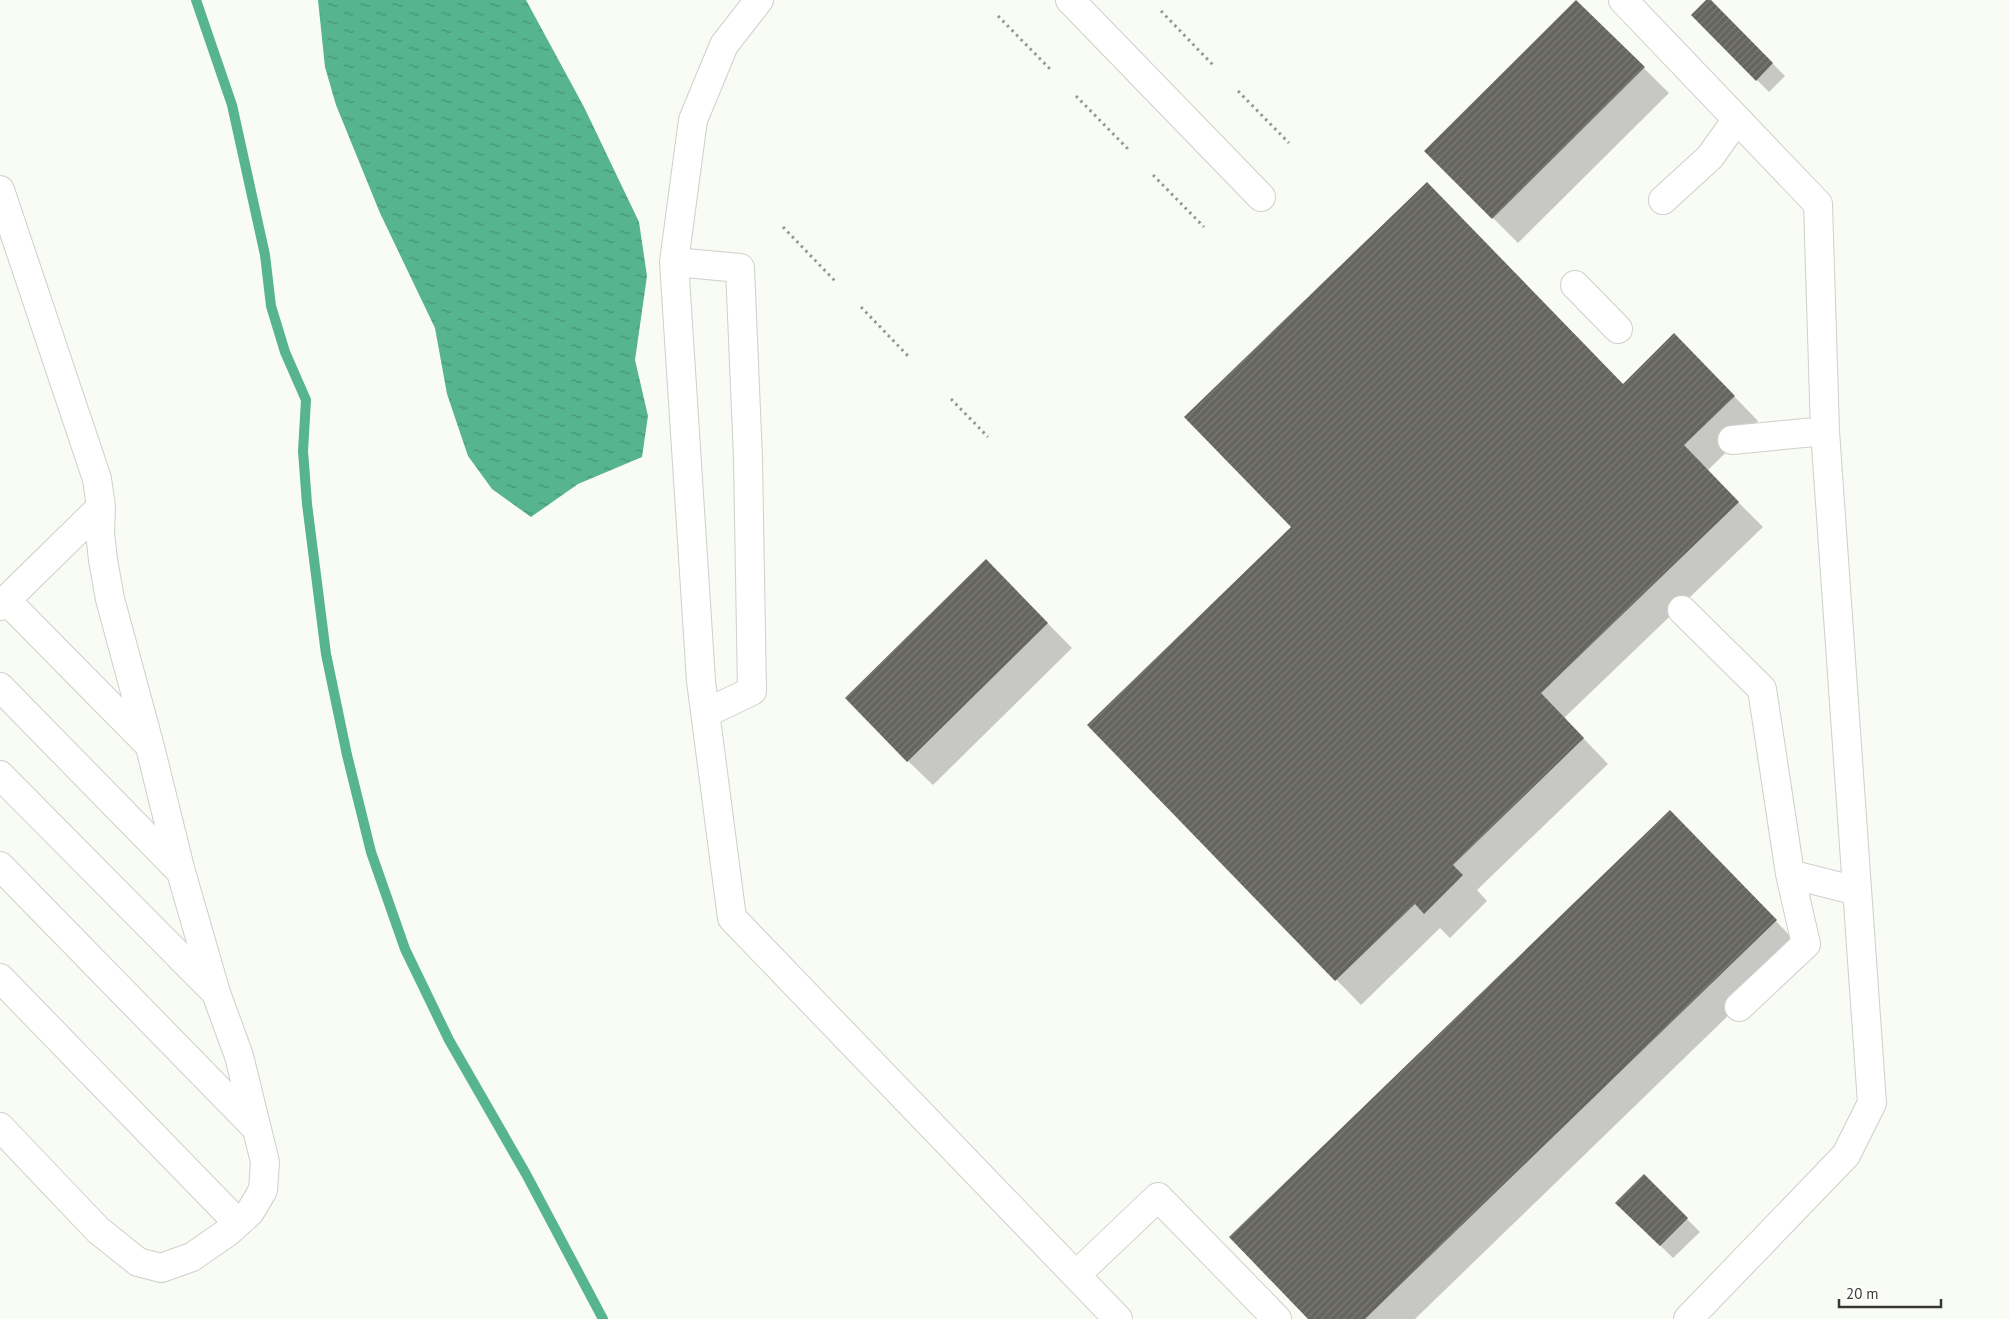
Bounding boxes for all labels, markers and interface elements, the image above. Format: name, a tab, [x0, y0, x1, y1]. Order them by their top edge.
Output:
scale bar	[1839, 1276, 1942, 1308]
text: 20 m	[1846, 1284, 1879, 1303]

